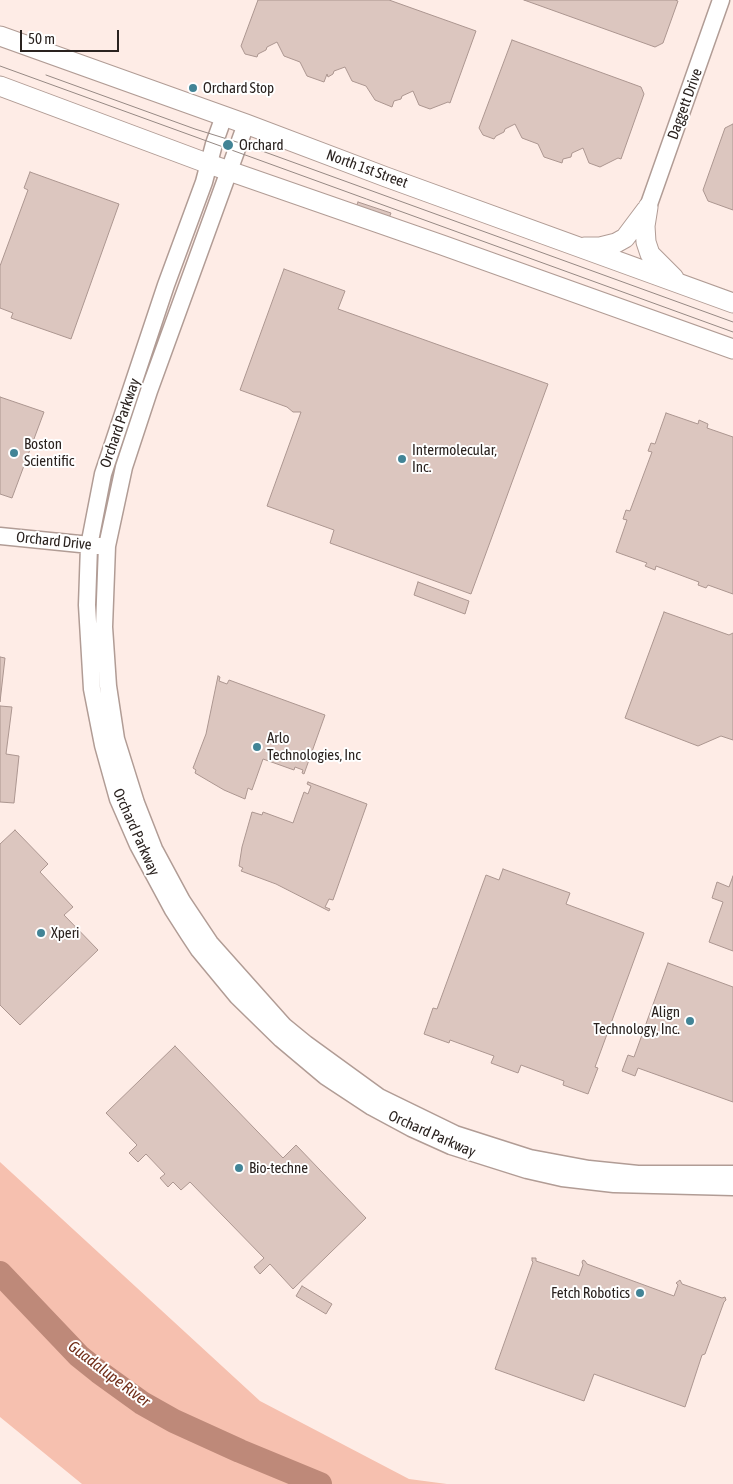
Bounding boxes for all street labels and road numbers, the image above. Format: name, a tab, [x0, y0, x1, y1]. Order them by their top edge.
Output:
street label: Daggett Drive	[664, 66, 706, 142]
street label: North 1st Street	[324, 146, 410, 192]
street label: Orchard Parkway	[96, 376, 144, 470]
street label: Orchard Drive	[15, 528, 93, 554]
street label: Orchard Parkway	[109, 786, 163, 878]
street label: Orchard Parkway	[386, 1107, 478, 1161]

